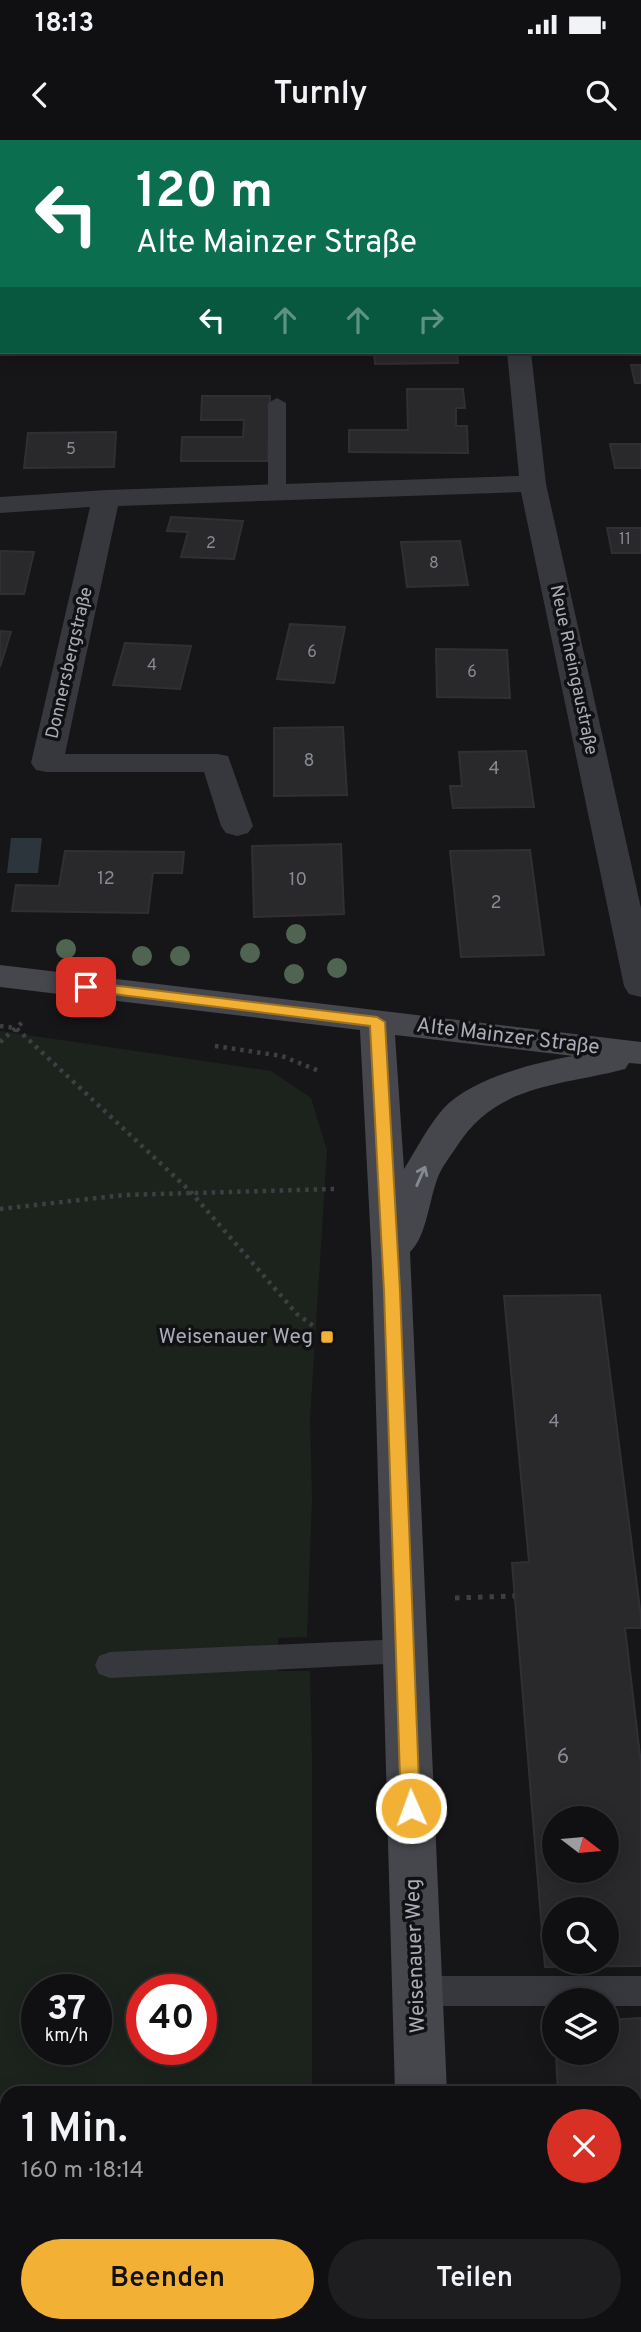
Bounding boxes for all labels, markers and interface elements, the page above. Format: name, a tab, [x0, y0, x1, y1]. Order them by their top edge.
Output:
text: 18:13	[35, 8, 94, 41]
text: Turnly	[273, 75, 368, 115]
icon: back	[21, 76, 59, 114]
icon: search	[582, 76, 620, 114]
text: 120 m	[136, 163, 273, 225]
icon: left	[21, 168, 112, 259]
text: Alte Mainzer Straße	[136, 224, 417, 264]
icon: left	[193, 301, 231, 339]
icon: ahead	[266, 301, 304, 339]
icon: ahead	[339, 301, 377, 339]
icon: right	[412, 301, 450, 339]
house number: 5	[66, 440, 76, 460]
house number: 11	[619, 530, 631, 550]
house number: 2	[206, 534, 216, 554]
house number: 8	[429, 554, 439, 574]
street label: Neue Rheingaustraße	[544, 583, 602, 757]
street label: Donnersbergstraße	[41, 585, 99, 741]
house number: 6	[307, 643, 317, 663]
house number: 4	[147, 656, 157, 676]
house number: 6	[467, 663, 477, 683]
house number: 8	[304, 750, 315, 773]
house number: 4	[488, 758, 500, 781]
house number: 12	[97, 868, 115, 891]
house number: 10	[289, 869, 307, 892]
house number: 2	[490, 892, 502, 915]
pin	[56, 957, 116, 1017]
icon: arrive	[67, 968, 105, 1006]
street label: Alte Mainzer Straße	[415, 1012, 601, 1062]
one-way arrow	[415, 1166, 428, 1187]
place label: Weisenauer Weg	[158, 1324, 313, 1351]
marker: Weisenauer Weg	[319, 1329, 335, 1345]
house number: 4	[548, 1411, 560, 1434]
house number: 6	[557, 1744, 569, 1771]
position arrow	[374, 1771, 448, 1845]
north arrow	[542, 1806, 620, 1883]
map controls	[542, 1806, 619, 2065]
street label: Weisenauer Weg	[400, 1878, 432, 2034]
button: search	[542, 1897, 619, 1974]
speed limit sign: 40	[126, 1974, 217, 2065]
text: 37	[47, 1988, 86, 2032]
button: layers	[542, 1988, 619, 2065]
text: km/h	[45, 2025, 88, 2048]
text: 1 Min.	[21, 2104, 128, 2157]
button: close	[547, 2109, 621, 2183]
text: 160 m · 18:14	[21, 2157, 144, 2186]
button: Beenden	[21, 2239, 314, 2319]
button: Teilen	[328, 2239, 621, 2319]

